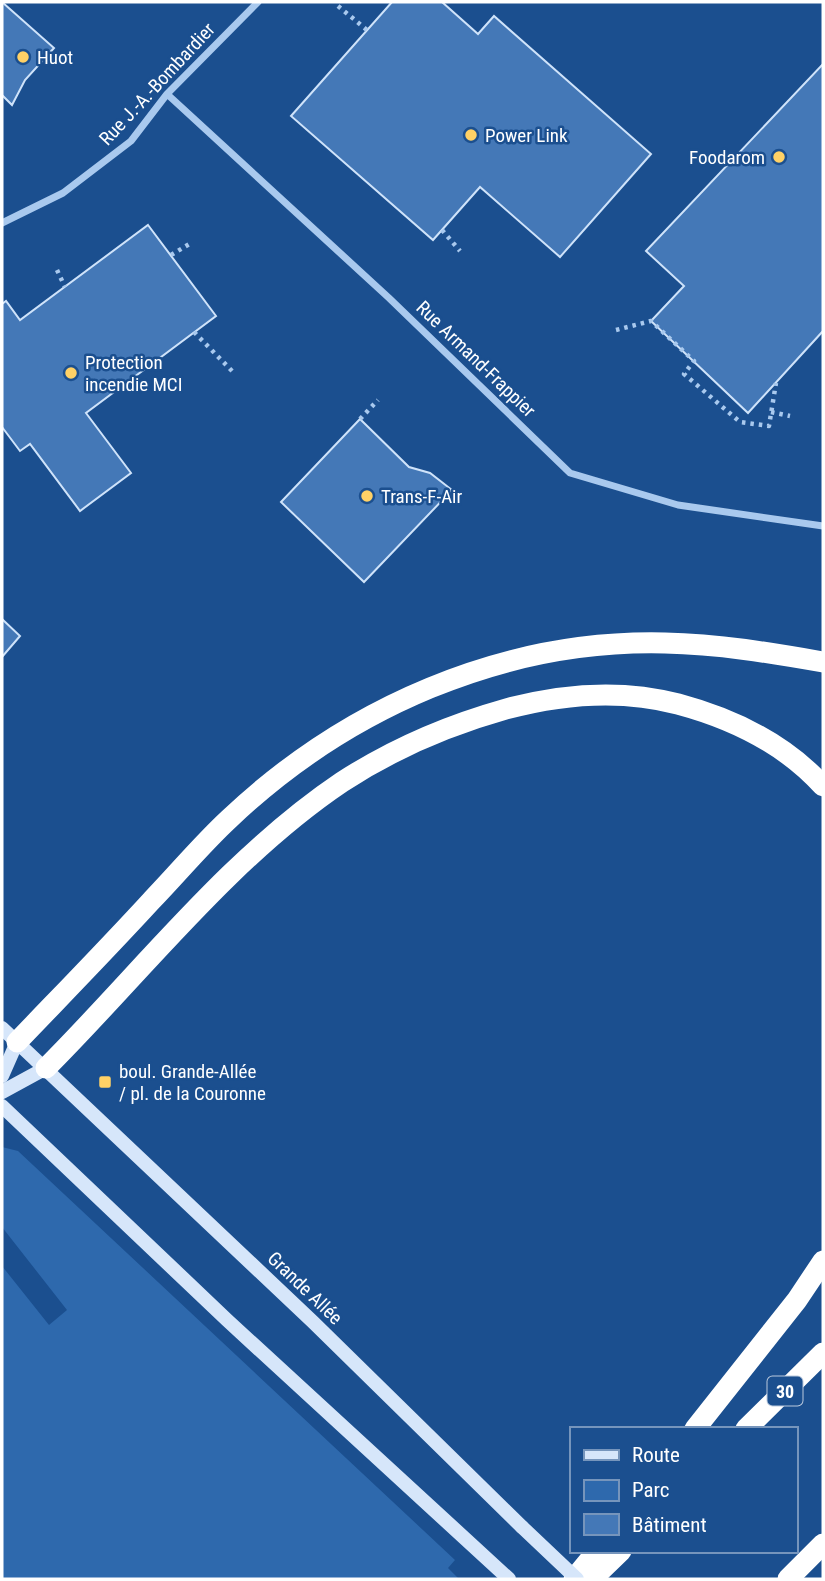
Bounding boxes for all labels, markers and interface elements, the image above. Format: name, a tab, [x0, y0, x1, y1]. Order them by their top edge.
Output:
street label: Rue J.-A.-Bombardier	[94, 18, 220, 150]
place label: Huot	[37, 46, 73, 69]
marker: Huot	[15, 49, 31, 65]
place label: Power Link	[485, 124, 568, 147]
marker: Power Link	[463, 127, 479, 143]
place label: Foodarom	[689, 146, 765, 169]
marker: Foodarom	[771, 149, 787, 165]
street label: Rue Armand-Frappier	[411, 296, 541, 422]
place label: Protection incendie MCI	[85, 351, 182, 396]
marker: Protection incendie MCI	[63, 365, 79, 381]
place label: Trans-F-Air	[381, 485, 462, 508]
marker: Trans-F-Air	[359, 488, 375, 504]
place label: boul. Grande-Allée / pl. de la Couronne	[119, 1060, 266, 1105]
marker: boul. Grande-Allée / pl. de la Couronne	[97, 1074, 113, 1090]
street label: Grande Allée	[263, 1247, 347, 1329]
road number: 30	[768, 1376, 802, 1406]
legend	[570, 1427, 797, 1553]
text: Route	[632, 1443, 680, 1467]
text: Parc	[632, 1478, 670, 1502]
text: Bâtiment	[632, 1513, 707, 1537]

